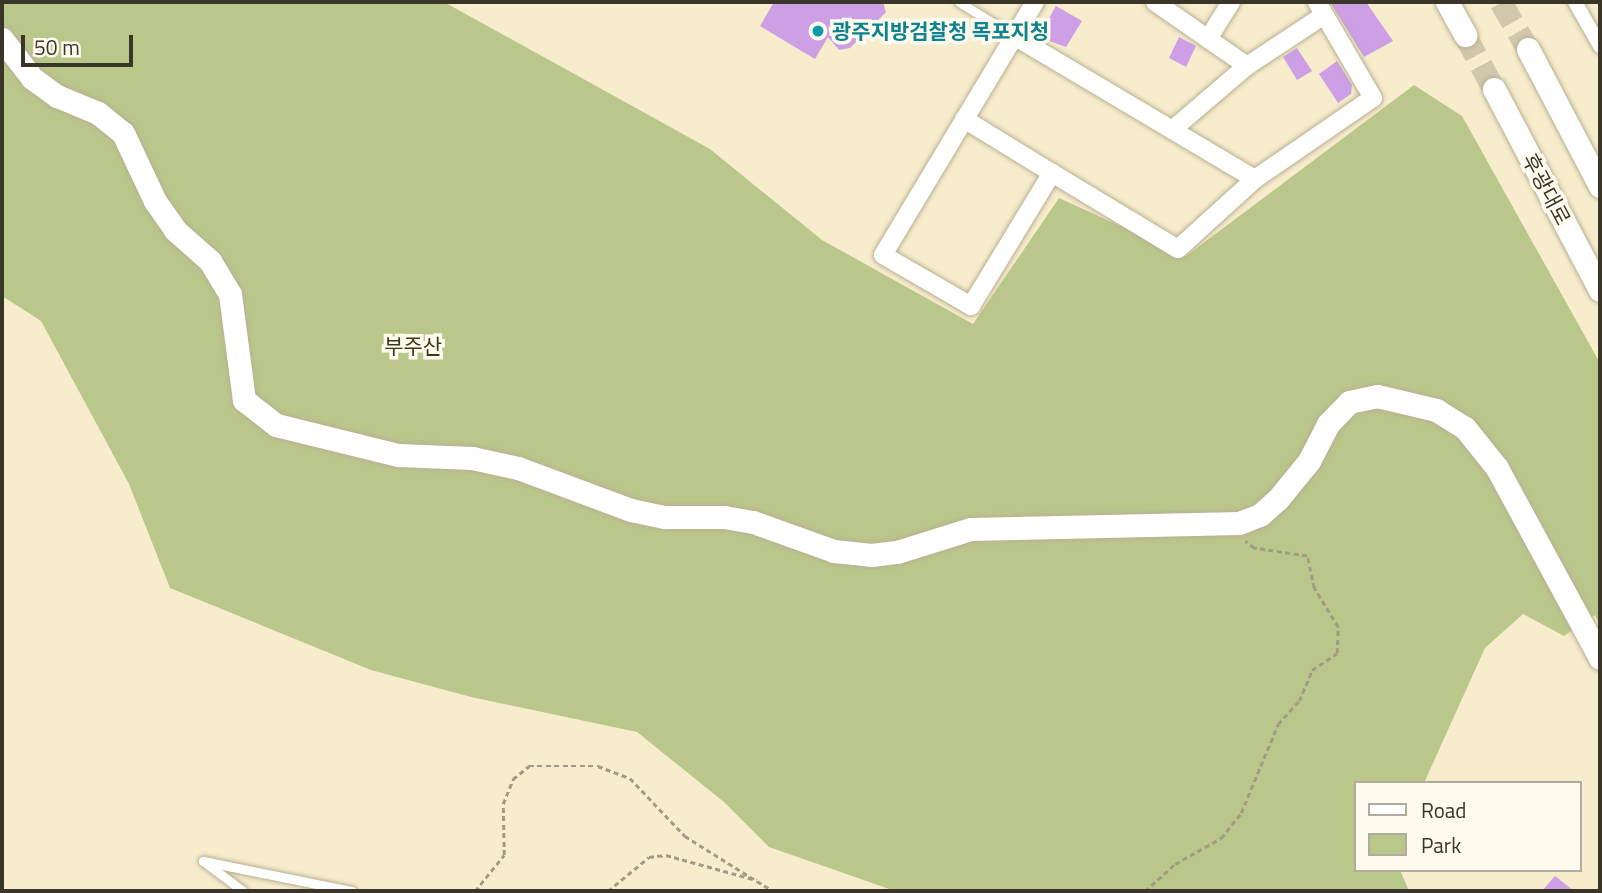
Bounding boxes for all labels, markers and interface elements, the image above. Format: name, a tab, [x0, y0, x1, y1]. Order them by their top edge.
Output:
place label: 광주지방검찰청 목포지청	[832, 18, 1049, 44]
scale bar	[24, 21, 136, 65]
marker: 광주지방검찰청 목포지청	[810, 23, 826, 39]
text: 50 m	[34, 31, 80, 63]
street label: 후광대로	[1518, 149, 1576, 229]
park label: 부주산	[384, 333, 442, 359]
legend	[1354, 781, 1581, 872]
text: Road	[1421, 794, 1466, 826]
text: Park	[1421, 829, 1461, 861]

